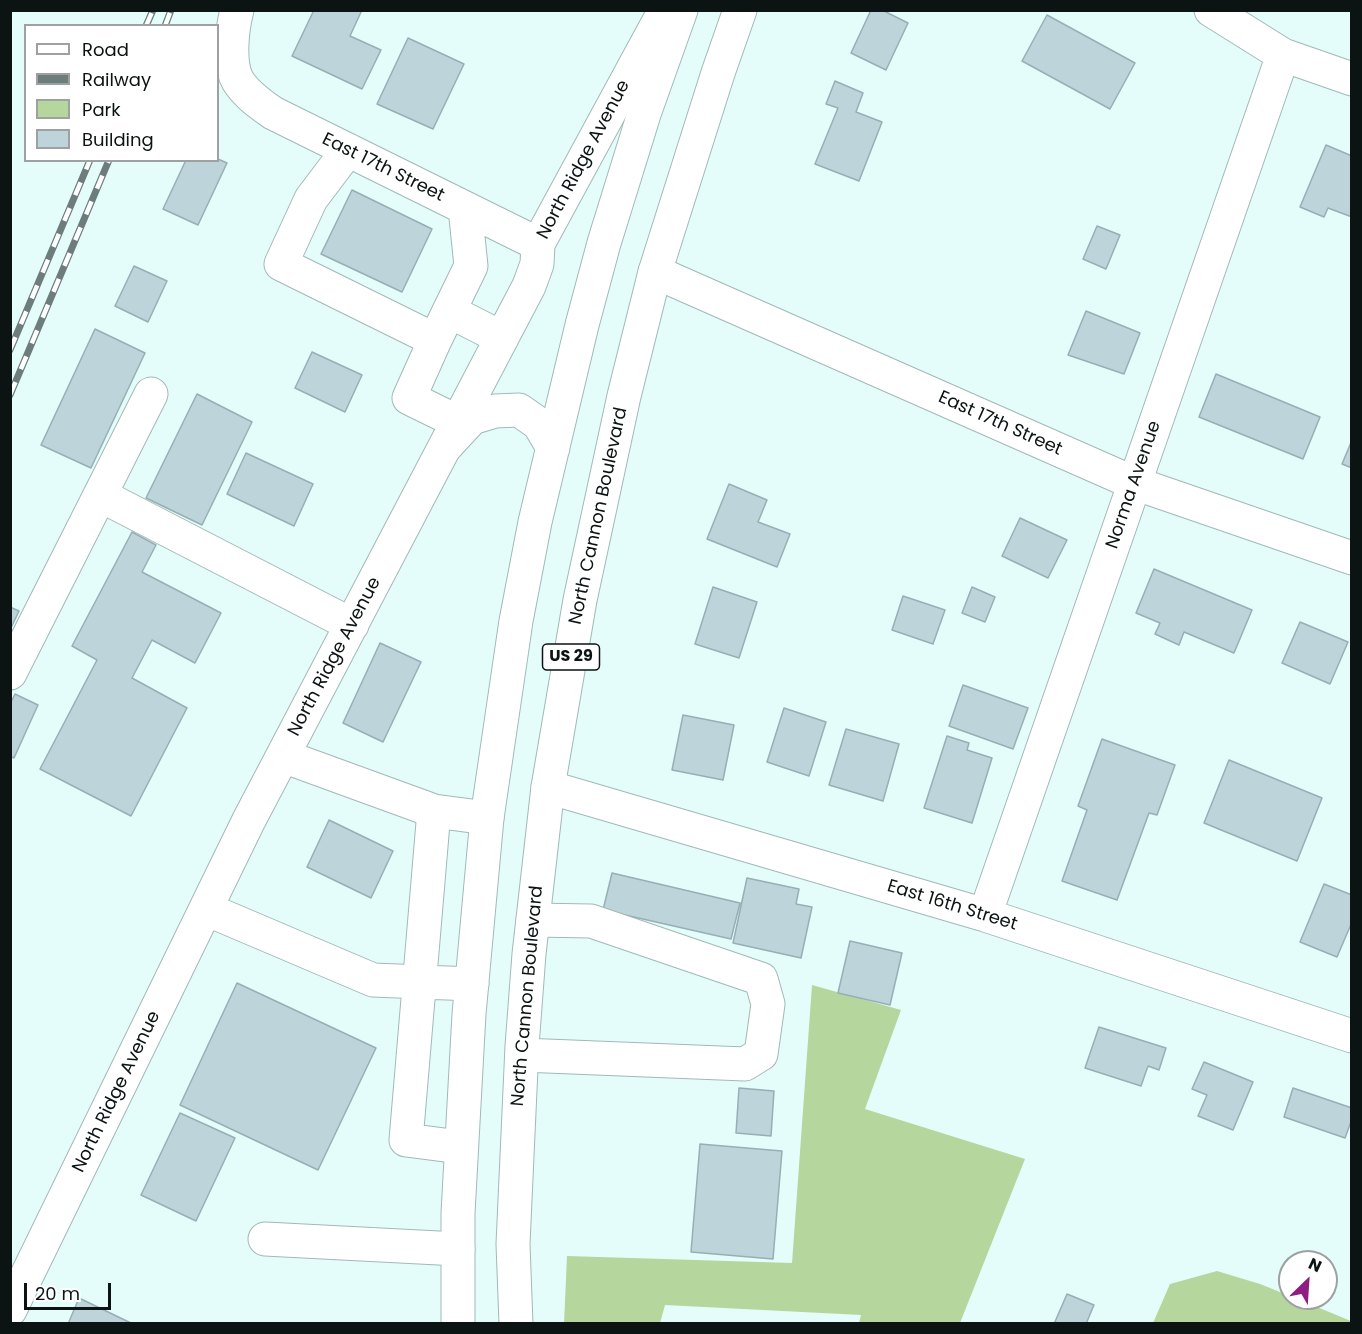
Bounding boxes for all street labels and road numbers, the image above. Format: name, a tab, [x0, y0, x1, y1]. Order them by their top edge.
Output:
street label: North Ridge Avenue	[533, 77, 635, 243]
street label: East 17th Street	[318, 129, 448, 207]
street label: East 17th Street	[935, 387, 1065, 461]
street label: North Cannon Boulevard	[565, 405, 633, 627]
street label: Norma Avenue	[1102, 418, 1166, 552]
street label: North Ridge Avenue	[284, 574, 386, 740]
road number: US 29	[542, 644, 600, 670]
street label: East 16th Street	[884, 876, 1020, 936]
street label: North Cannon Boulevard	[508, 885, 548, 1107]
street label: North Ridge Avenue	[68, 1008, 166, 1176]

